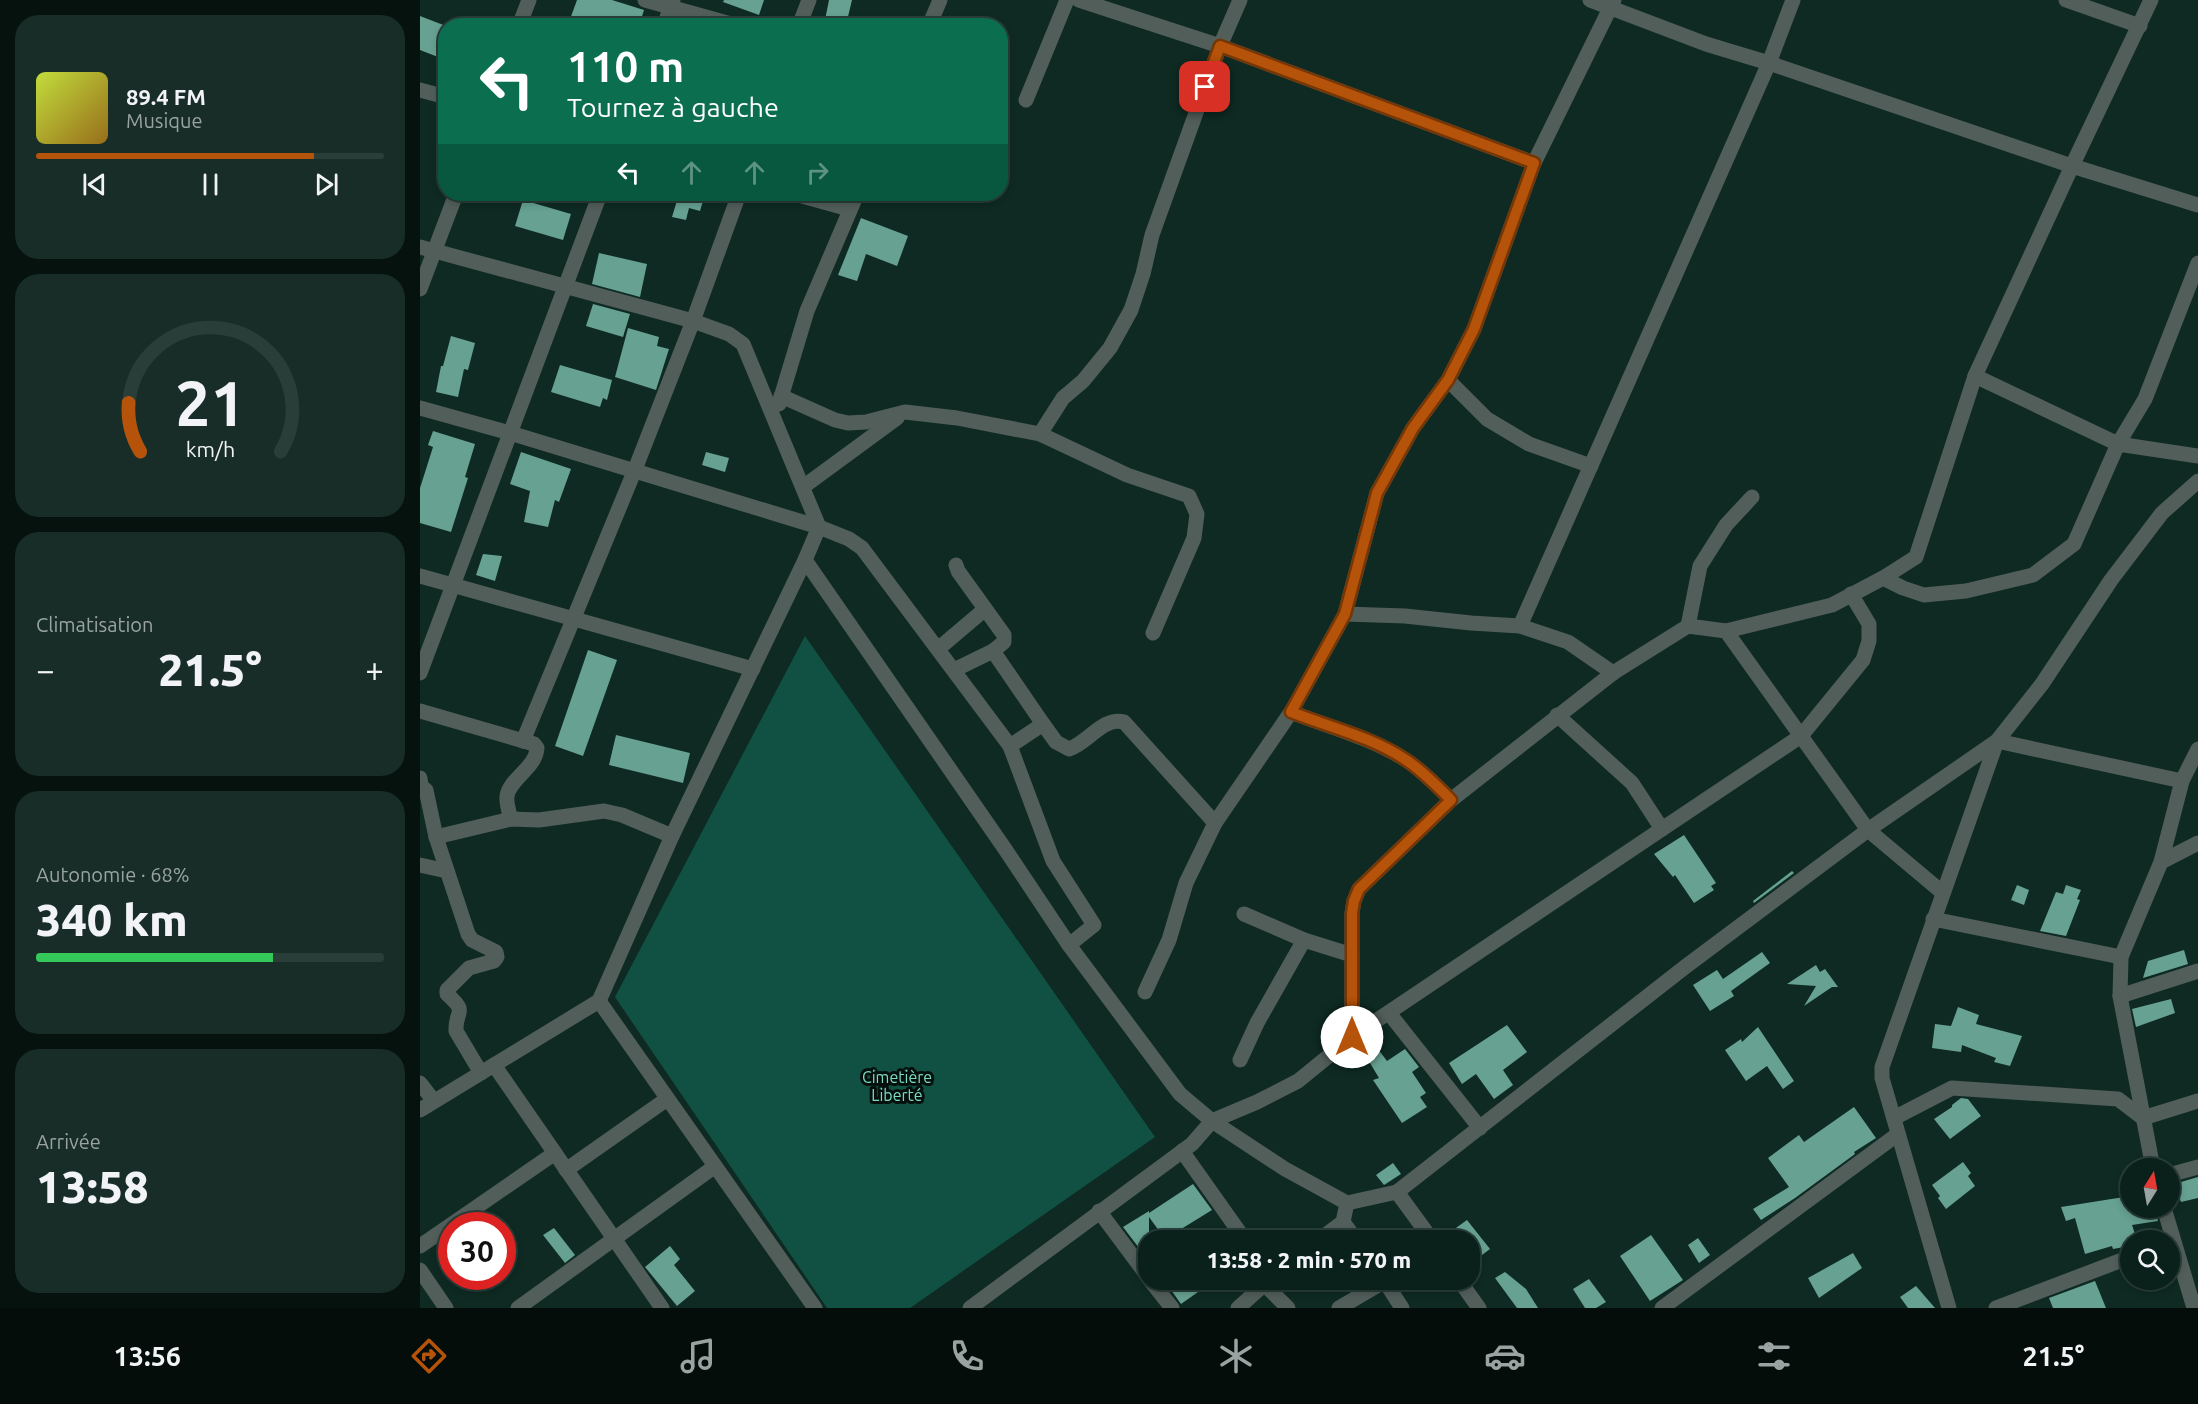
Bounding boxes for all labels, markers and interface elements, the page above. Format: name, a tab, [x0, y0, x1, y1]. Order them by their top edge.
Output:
icon: left	[468, 42, 546, 120]
text: 110 m	[567, 43, 684, 90]
pin	[1179, 61, 1230, 112]
icon: arrive	[1188, 70, 1221, 103]
text: 89.4 FM	[126, 84, 206, 109]
text: Tournez à gauche	[567, 92, 779, 122]
text: Musique	[126, 109, 203, 132]
icon: left	[612, 156, 645, 189]
icon: ahead	[675, 156, 708, 189]
icon: ahead	[738, 156, 771, 189]
icon: right	[801, 156, 834, 189]
icon: previous	[78, 168, 111, 201]
icon: pause	[194, 168, 227, 201]
icon: next	[310, 168, 343, 201]
text: 21	[175, 369, 245, 439]
text: km/h	[185, 438, 235, 462]
text: Climatisation	[36, 613, 153, 636]
text: 21.5°	[158, 644, 262, 695]
text: −	[36, 651, 55, 688]
text: +	[365, 651, 384, 688]
text: Autonomie · 68%	[36, 863, 190, 886]
text: 340 km	[36, 894, 188, 945]
position arrow	[1320, 1005, 1384, 1069]
park label: Cimetière Liberté	[862, 1068, 932, 1104]
text: Arrivée	[36, 1130, 101, 1153]
north arrow	[2120, 1158, 2180, 1218]
map controls	[2120, 1158, 2180, 1290]
text: 13:58	[36, 1161, 149, 1212]
speed limit sign: 30	[438, 1212, 516, 1290]
button: search	[2120, 1230, 2180, 1290]
text: 13:58 · 2 min · 570 m	[1207, 1247, 1411, 1272]
icon: directions	[408, 1335, 450, 1377]
icon: music	[677, 1335, 719, 1377]
icon: phone	[946, 1335, 988, 1377]
icon: climate	[1215, 1335, 1257, 1377]
icon: car	[1484, 1335, 1526, 1377]
icon: filters	[1753, 1335, 1795, 1377]
text: 13:56	[114, 1341, 181, 1371]
text: 21.5°	[2023, 1341, 2084, 1371]

